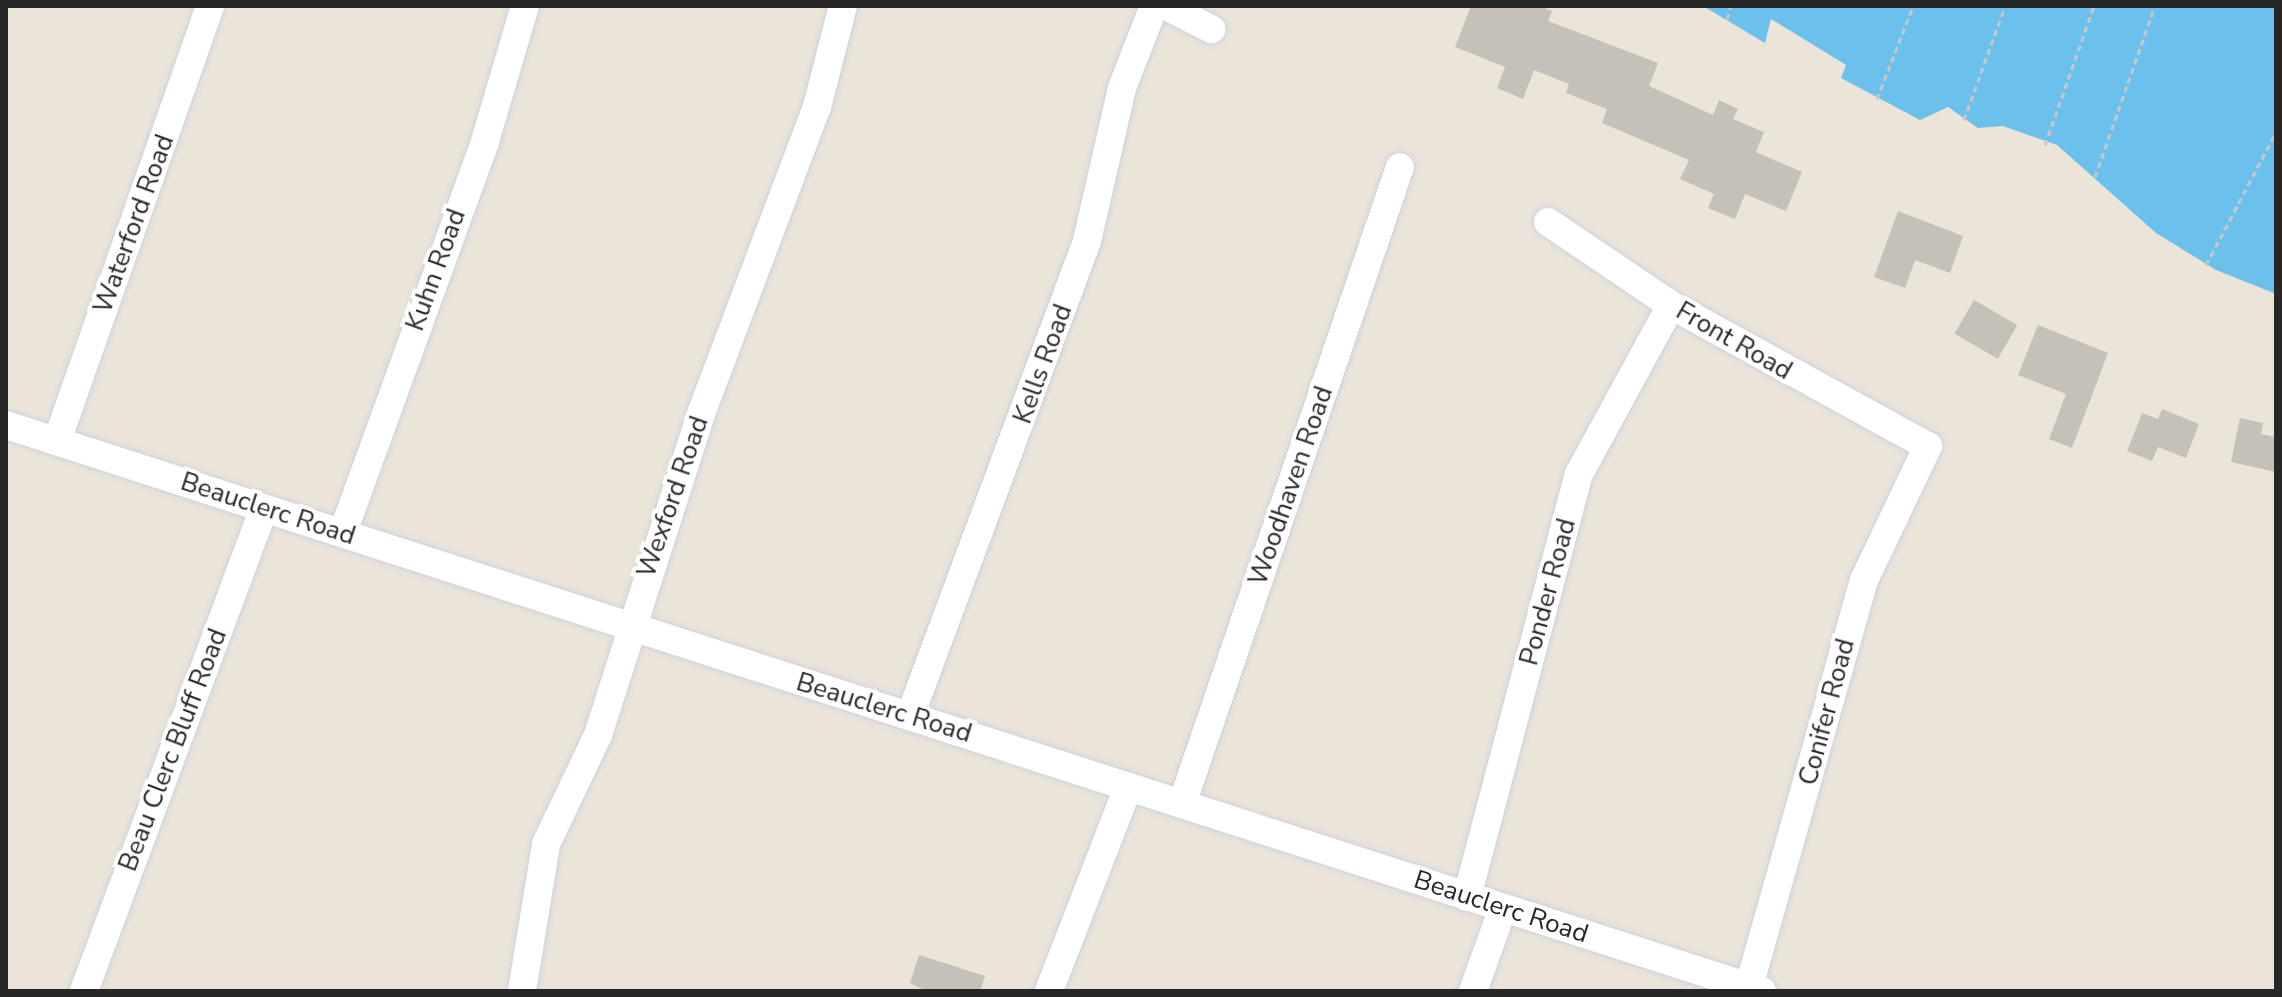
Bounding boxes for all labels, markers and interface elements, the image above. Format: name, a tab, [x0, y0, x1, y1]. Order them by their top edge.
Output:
street label: Waterford Road	[87, 130, 181, 318]
street label: Kuhn Road	[400, 205, 472, 335]
street label: Front Road	[1671, 295, 1797, 387]
street label: Kells Road	[1007, 300, 1079, 428]
street label: Woodhaven Road	[1242, 382, 1340, 590]
street label: Wexford Road	[631, 412, 715, 582]
street label: Beauclerc Road	[177, 466, 359, 552]
street label: Ponder Road	[1513, 515, 1583, 669]
street label: Beau Clerc Bluff Road	[112, 624, 234, 876]
street label: Conifer Road	[1792, 635, 1862, 789]
street label: Beauclerc Road	[793, 667, 975, 749]
street label: Beauclerc Road	[1410, 864, 1592, 950]

